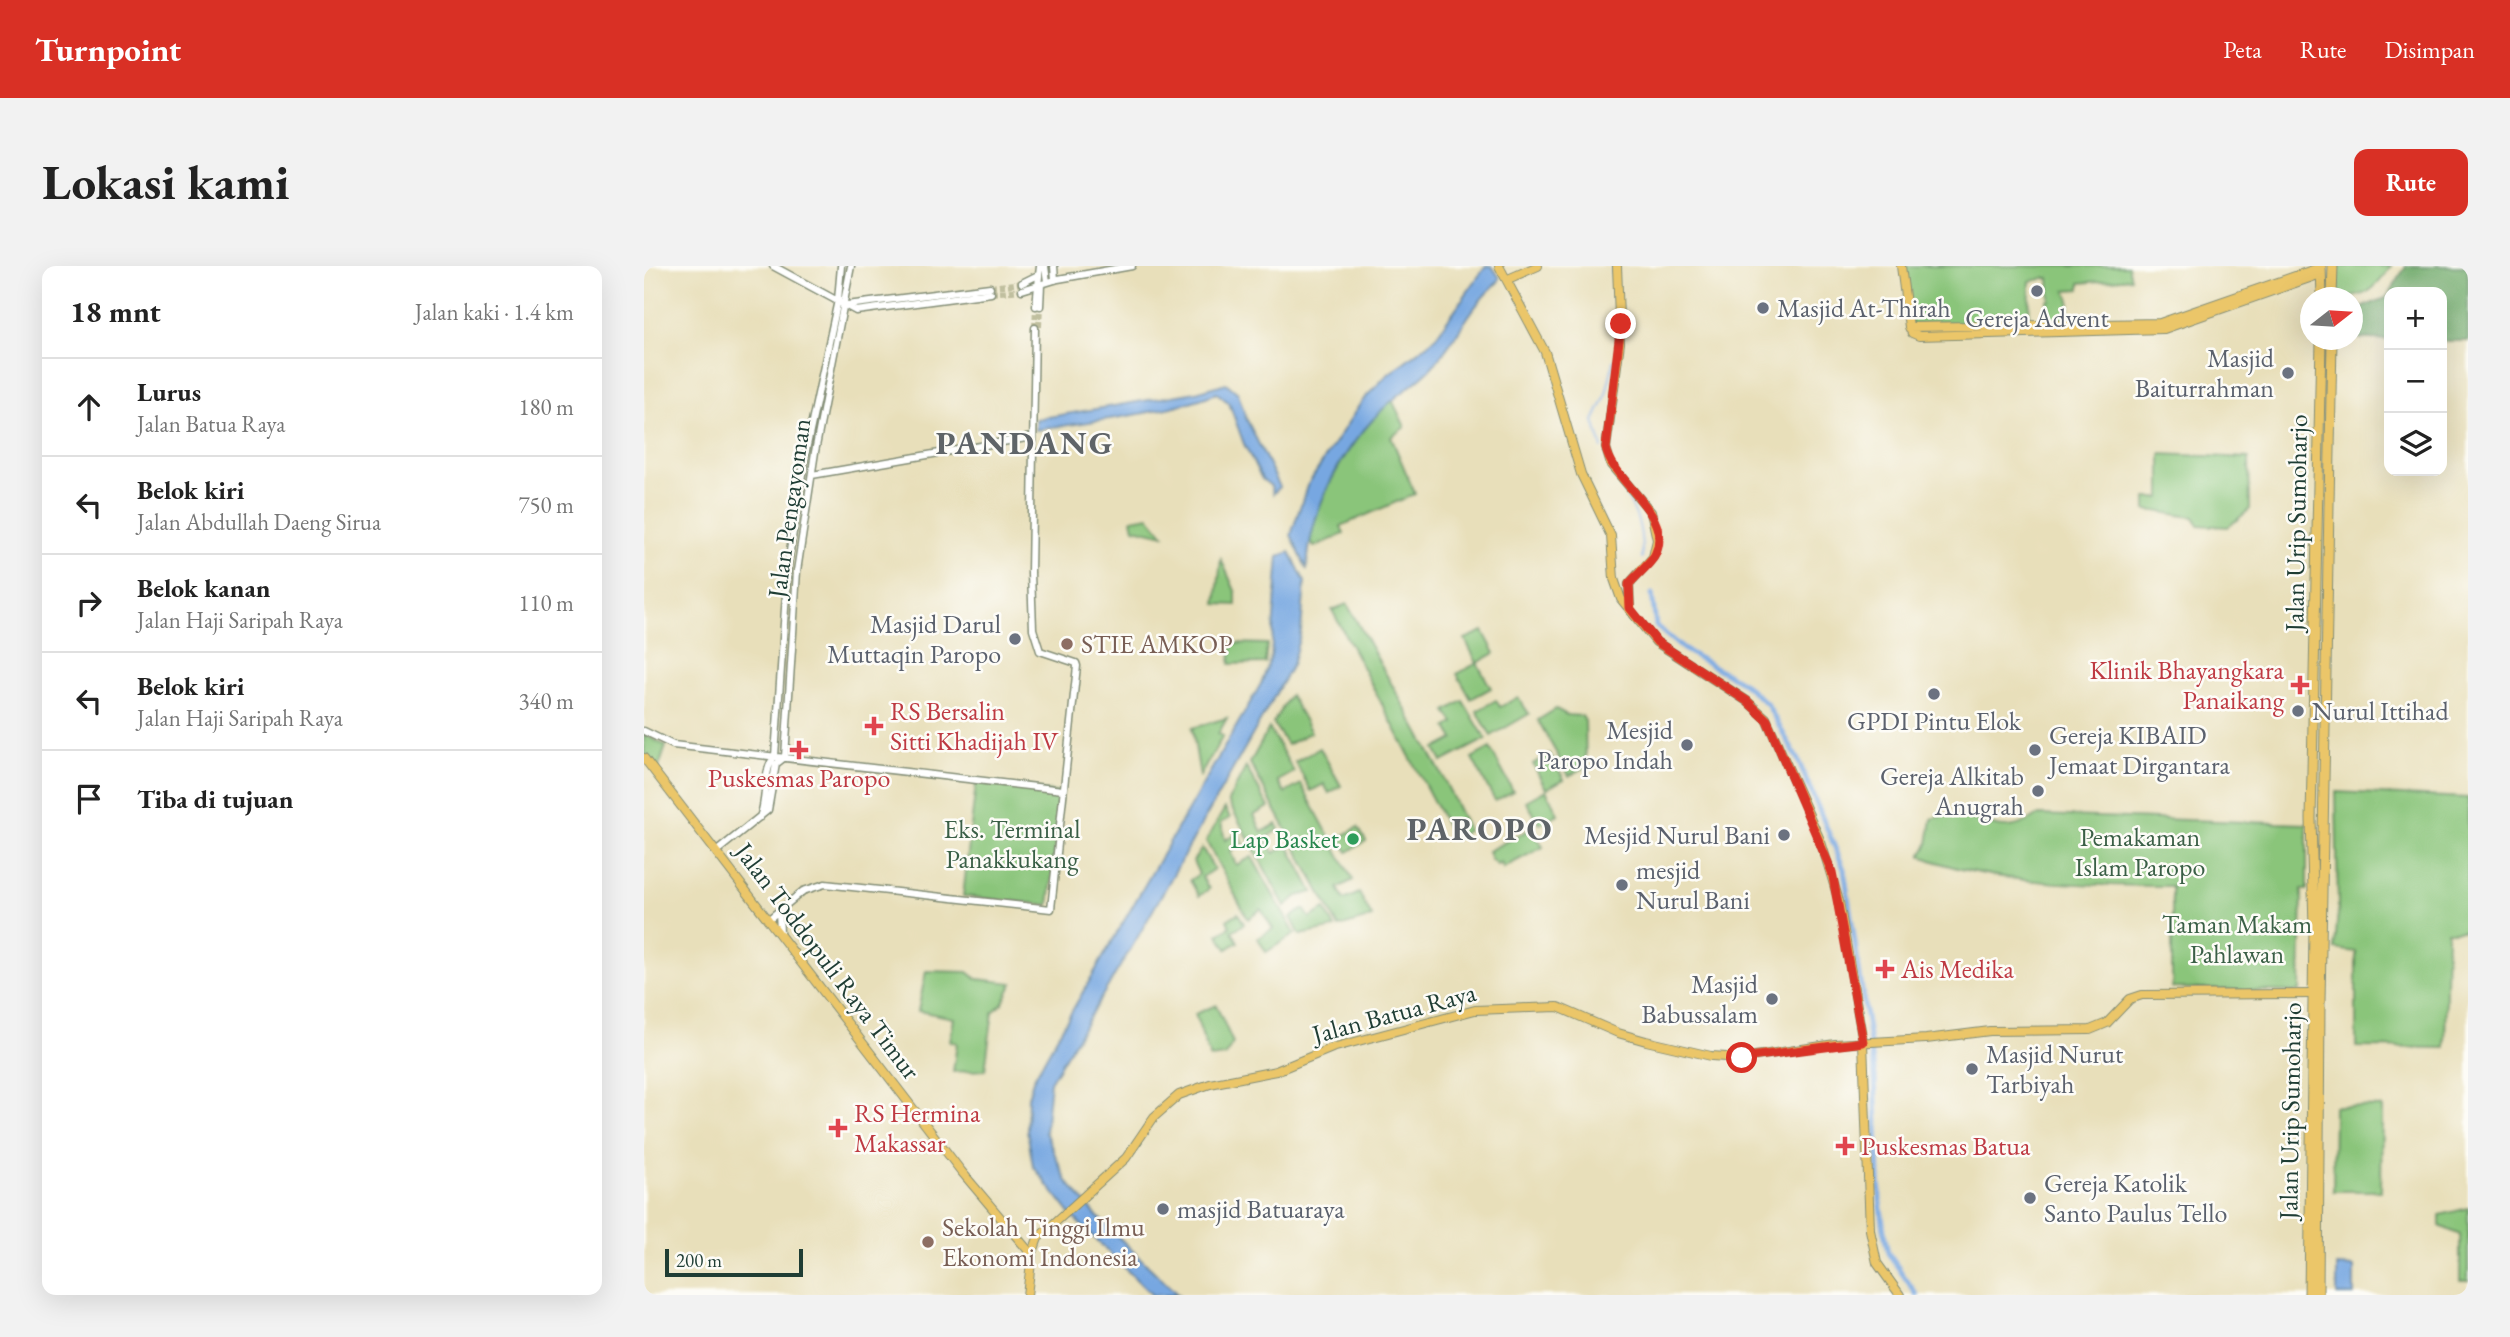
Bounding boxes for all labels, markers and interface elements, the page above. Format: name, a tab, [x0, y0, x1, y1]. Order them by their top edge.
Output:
text: Turnpoint	[35, 28, 181, 71]
text: Peta	[2223, 34, 2262, 65]
text: Rute	[2300, 34, 2346, 65]
text: Disimpan	[2384, 34, 2475, 65]
button: Rute	[2354, 149, 2468, 216]
text: Lokasi kami	[42, 150, 290, 214]
marker: Gereja Advent	[2029, 283, 2045, 299]
north arrow	[2300, 287, 2363, 350]
map controls	[2384, 287, 2447, 476]
button: +	[2384, 287, 2447, 350]
place label: Masjid At-Thirah	[1777, 291, 1951, 325]
text: 18 mnt	[70, 292, 161, 331]
text: Jalan kaki · 1.4 km	[415, 297, 574, 327]
marker: Masjid At-Thirah	[1755, 300, 1771, 316]
place label: Gereja Advent	[1965, 301, 2109, 335]
route end	[1605, 308, 1636, 339]
place label: Masjid Baiturrahman	[2135, 341, 2275, 405]
button: −	[2384, 350, 2447, 413]
marker: Masjid Baiturrahman	[2280, 365, 2296, 381]
text: Lurus	[137, 375, 201, 409]
icon: ahead	[70, 388, 108, 426]
text: 180 m	[518, 392, 574, 422]
text: Jalan Batua Raya	[137, 409, 286, 439]
button: layers	[2384, 413, 2447, 476]
street label: Jalan Urip Sumoharjo	[2277, 414, 2315, 634]
street label: Jalan Pengayoman	[759, 416, 818, 602]
district label: PANDANG	[935, 421, 1115, 464]
text: Belok kiri	[137, 473, 244, 507]
icon: left	[70, 486, 108, 524]
text: 750 m	[518, 490, 574, 520]
text: Jalan Abdullah Daeng Sirua	[137, 507, 381, 537]
text: Belok kanan	[137, 571, 271, 605]
icon: right	[70, 584, 108, 622]
text: 110 m	[518, 588, 574, 618]
text: Jalan Haji Saripah Raya	[137, 605, 343, 635]
place label: Masjid Darul Muttaqin Paropo	[827, 607, 1001, 671]
place label: STIE AMKOP	[1081, 627, 1233, 661]
marker: Masjid Darul Muttaqin Paropo	[1007, 631, 1023, 647]
marker: STIE AMKOP	[1059, 636, 1075, 652]
place label: Klinik Bhayangkara Panaikang	[2089, 653, 2285, 717]
text: Belok kiri	[137, 669, 244, 703]
marker: Klinik Bhayangkara Panaikang	[2290, 675, 2310, 695]
icon: left	[70, 682, 108, 720]
text: 340 m	[518, 686, 574, 716]
marker: GPDI Pintu Elok	[1926, 686, 1942, 702]
place label: RS Bersalin Sitti Khadijah IV	[890, 694, 1059, 758]
place label: Nurul Ittihad	[2312, 694, 2449, 728]
text: Jalan Haji Saripah Raya	[137, 703, 343, 733]
marker: Nurul Ittihad	[2290, 703, 2306, 719]
place label: GPDI Pintu Elok	[1847, 704, 2022, 738]
place label: Mesjid Paropo Indah	[1537, 713, 1674, 777]
marker: RS Bersalin Sitti Khadijah IV	[864, 716, 884, 736]
place label: Gereja KIBAID Jemaat Dirgantara	[2047, 718, 2231, 782]
marker: Mesjid Paropo Indah	[1679, 737, 1695, 753]
marker: Puskesmas Paropo	[789, 740, 809, 760]
marker: Gereja KIBAID Jemaat Dirgantara	[2027, 742, 2043, 758]
place label: Gereja Alkitab Anugrah	[1880, 759, 2024, 823]
place label: Puskesmas Paropo	[708, 761, 890, 795]
icon: arrive	[70, 780, 108, 818]
text: Tiba di tujuan	[137, 782, 293, 816]
marker: Gereja Alkitab Anugrah	[2030, 783, 2046, 799]
district label: PAROPO	[1406, 807, 1554, 850]
park label: Eks. Terminal Panakkukang	[944, 812, 1080, 876]
place label: Mesjid Nurul Bani	[1584, 818, 1770, 852]
park label: Pemakaman Islam Paropo	[2075, 820, 2205, 884]
place label: Lap Basket	[1230, 822, 1339, 856]
marker: Mesjid Nurul Bani	[1776, 827, 1792, 843]
marker: Lap Basket	[1345, 831, 1361, 847]
street label: Jalan Toddopuli Raya Timur	[727, 834, 928, 1087]
place label: mesjid Nurul Bani	[1636, 853, 1750, 917]
marker: mesjid Nurul Bani	[1614, 877, 1630, 893]
park label: Taman Makam Pahlawan	[2162, 907, 2312, 971]
place label: Ais Medika	[1900, 952, 2014, 986]
marker: Ais Medika	[1875, 959, 1895, 979]
place label: Masjid Babussalam	[1641, 967, 1759, 1031]
street label: Jalan Batua Raya	[1307, 975, 1480, 1052]
marker: Masjid Babussalam	[1764, 991, 1780, 1007]
street label: Jalan Urip Sumoharjo	[2271, 1002, 2309, 1222]
place label: Masjid Nurut Tarbiyah	[1986, 1037, 2123, 1101]
route start	[1726, 1042, 1757, 1073]
marker: Masjid Nurut Tarbiyah	[1964, 1061, 1980, 1077]
place label: RS Hermina Makassar	[854, 1096, 981, 1160]
marker: RS Hermina Makassar	[828, 1118, 848, 1138]
place label: Puskesmas Batua	[1861, 1129, 2031, 1163]
marker: Puskesmas Batua	[1835, 1136, 1855, 1156]
place label: Gereja Katolik Santo Paulus Tello	[2044, 1166, 2227, 1230]
marker: Gereja Katolik Santo Paulus Tello	[2022, 1190, 2038, 1206]
place label: masjid Batuaraya	[1177, 1192, 1345, 1226]
marker: masjid Batuaraya	[1155, 1201, 1171, 1217]
place label: Sekolah Tinggi Ilmu Ekonomi Indonesia	[942, 1210, 1145, 1274]
marker: Sekolah Tinggi Ilmu Ekonomi Indonesia	[920, 1234, 936, 1250]
scale bar	[665, 1246, 803, 1278]
text: 200 m	[676, 1248, 722, 1273]

